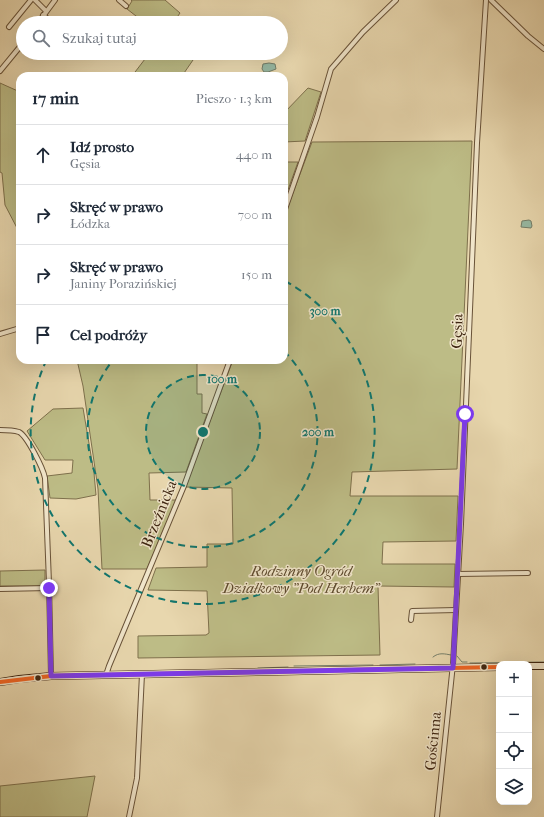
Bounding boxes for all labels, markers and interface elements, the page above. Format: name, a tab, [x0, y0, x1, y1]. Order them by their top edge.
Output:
search box	[16, 16, 288, 60]
icon: search	[30, 27, 52, 49]
text: Szukaj tutaj	[62, 29, 136, 47]
text: 17 min	[32, 88, 79, 108]
text: Pieszo · 1.3 km	[196, 91, 272, 106]
text: Idź prosto	[70, 138, 134, 156]
icon: ahead	[32, 144, 54, 166]
text: 440 m	[236, 147, 272, 162]
text: Gęsia	[70, 156, 100, 171]
text: Skręć w prawo	[70, 198, 163, 216]
icon: right	[32, 204, 54, 226]
text: 700 m	[238, 207, 272, 222]
text: Łódzka	[70, 216, 110, 231]
text: Skręć w prawo	[70, 258, 163, 276]
icon: right	[32, 264, 54, 286]
text: 150 m	[241, 267, 272, 282]
text: Janiny Porazińskiej	[70, 276, 177, 291]
text: 300 m	[310, 304, 341, 319]
street label: Gęsia	[447, 312, 467, 349]
icon: arrive	[32, 324, 54, 346]
text: Cel podróży	[70, 326, 147, 344]
text: 100 m	[207, 372, 238, 386]
route start	[456, 405, 474, 423]
centre of rings	[196, 425, 210, 439]
text: 200 m	[302, 425, 335, 439]
street label: Brzeźnicka	[137, 477, 181, 550]
park label: Rodzinny Ogród Działkowy "Pod Herbem"	[222, 562, 381, 597]
route end	[40, 579, 58, 597]
map controls	[496, 661, 532, 805]
button: +	[496, 661, 532, 697]
unlabelled marker	[479, 662, 489, 672]
unlabelled marker	[33, 673, 43, 683]
button: −	[496, 697, 532, 733]
street label: Gościnna	[421, 710, 445, 771]
button: locate	[496, 733, 532, 769]
button: layers	[496, 769, 532, 805]

